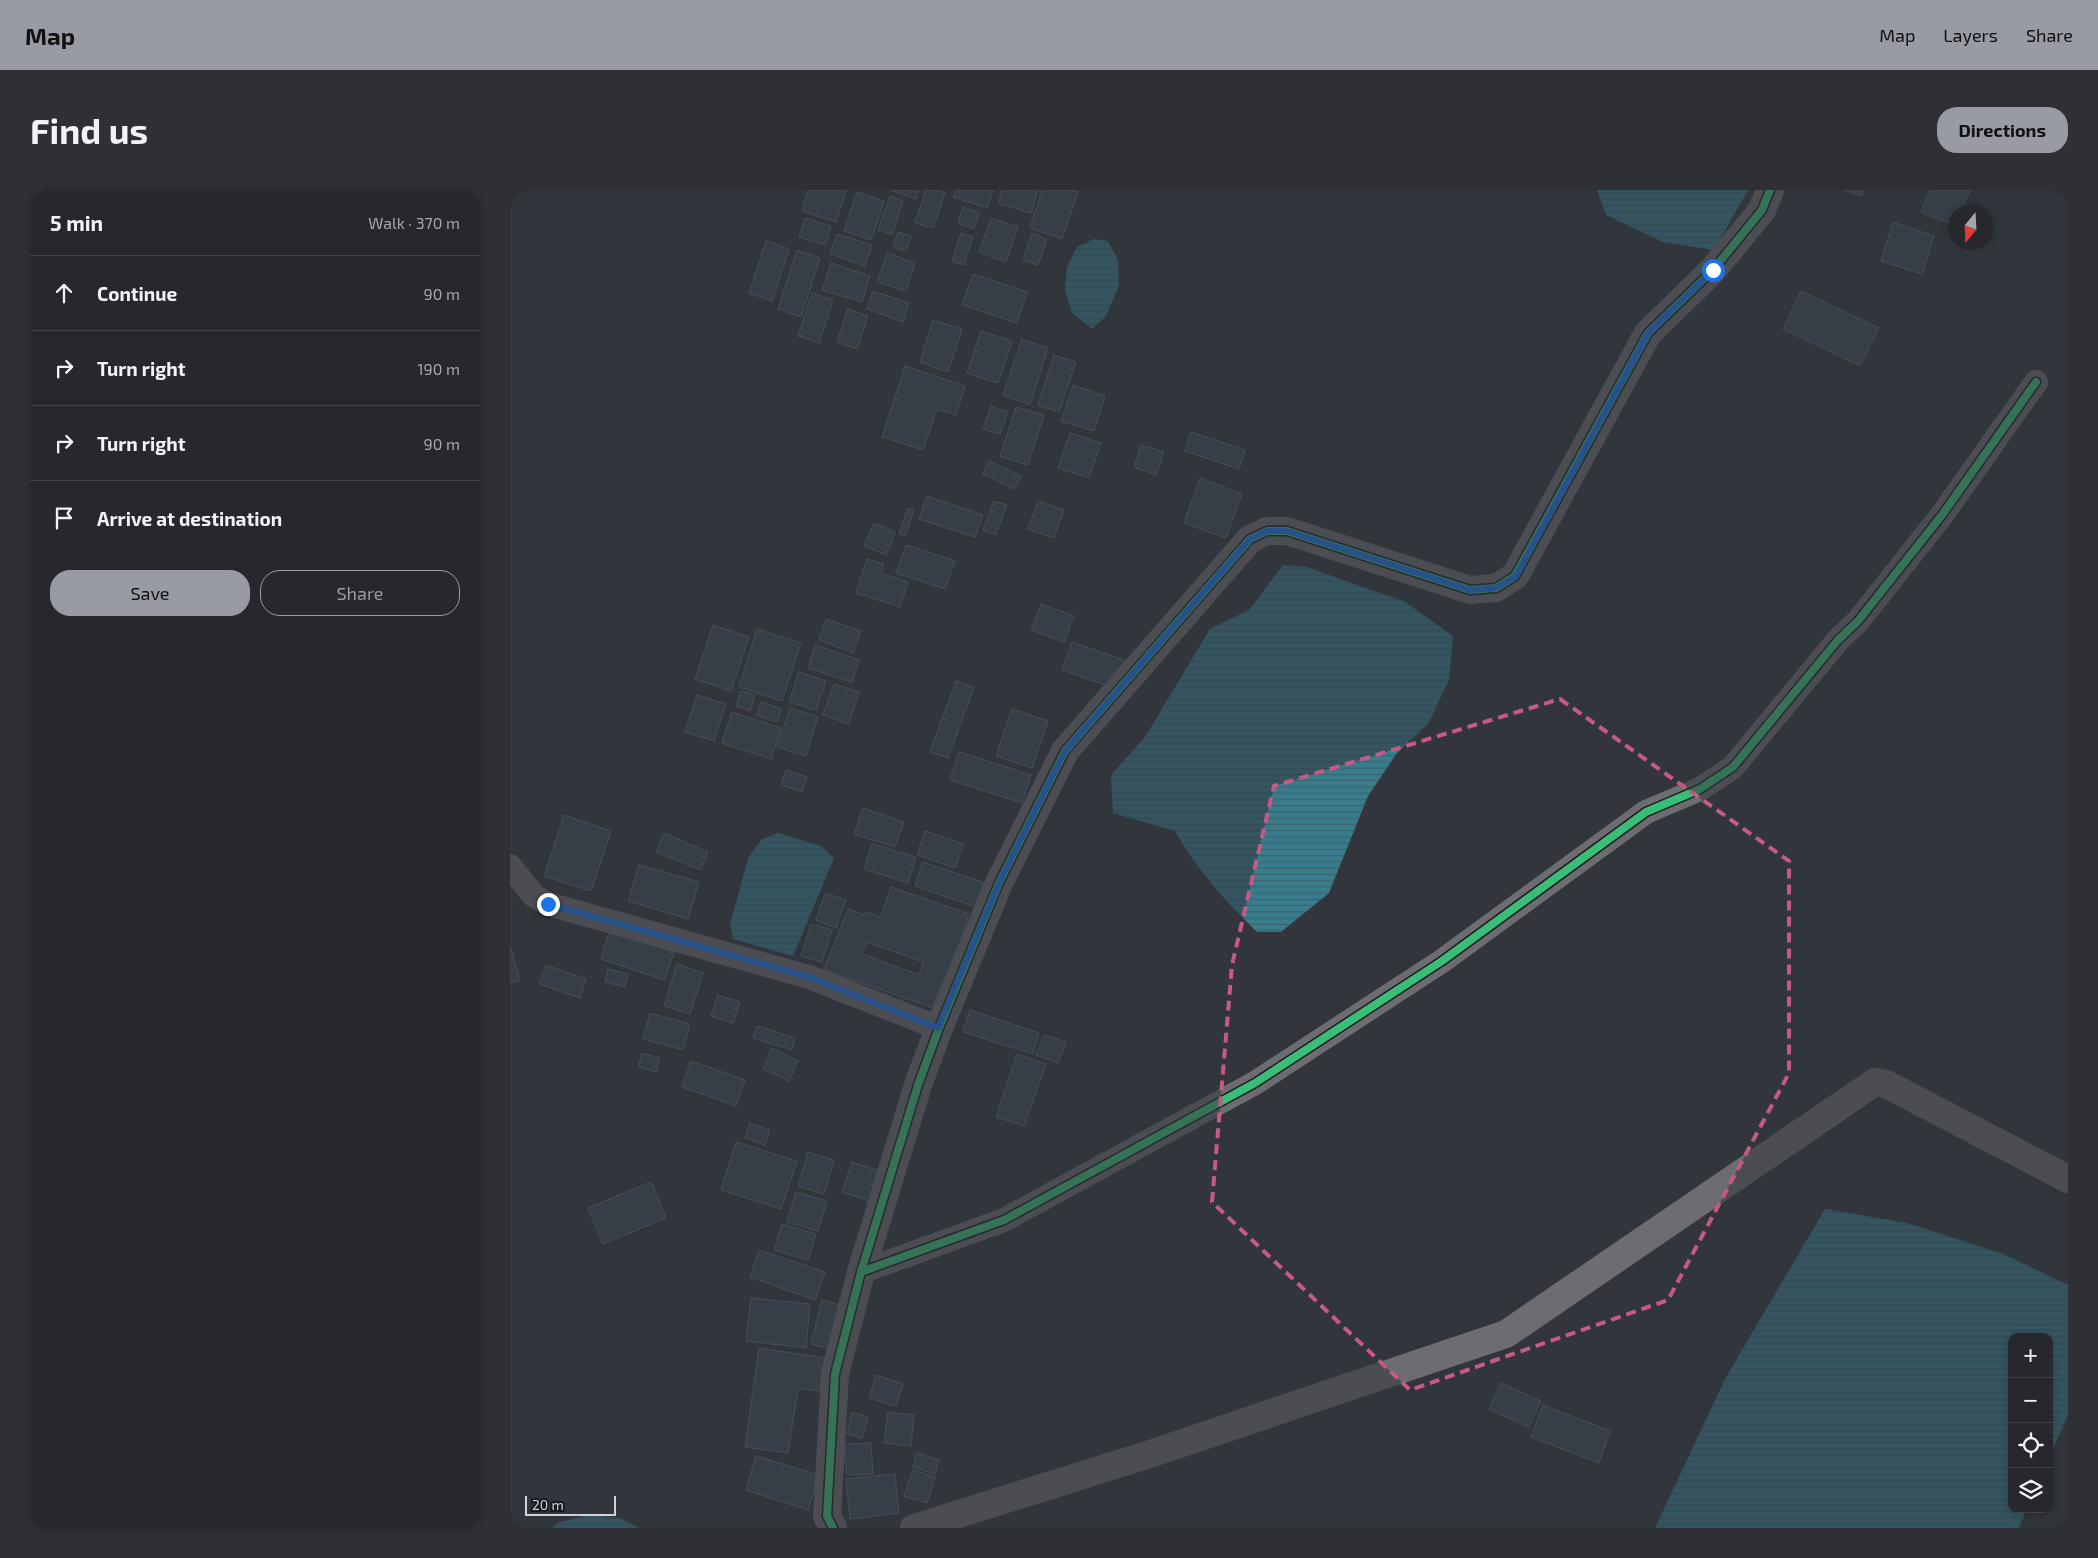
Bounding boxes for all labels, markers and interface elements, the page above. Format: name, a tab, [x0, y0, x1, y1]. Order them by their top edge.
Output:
text: Map	[25, 21, 75, 50]
text: Map	[1879, 24, 1915, 46]
text: Layers	[1943, 24, 1998, 46]
text: Share	[2026, 24, 2073, 46]
button: Directions	[1937, 107, 2068, 153]
text: Find us	[30, 109, 148, 151]
north arrow	[1948, 205, 1993, 250]
text: 5 min	[50, 210, 103, 235]
text: Walk · 370 m	[368, 213, 460, 232]
route start	[1702, 259, 1725, 282]
icon: ahead	[50, 279, 78, 307]
text: Continue	[97, 282, 177, 305]
text: 90 m	[424, 284, 460, 303]
icon: right	[50, 354, 78, 382]
text: Turn right	[97, 357, 185, 380]
text: 190 m	[417, 359, 460, 378]
icon: right	[50, 429, 78, 457]
text: Turn right	[97, 432, 185, 455]
text: 90 m	[424, 434, 460, 453]
icon: arrive	[50, 504, 78, 532]
text: Arrive at destination	[97, 507, 282, 530]
button: Save	[50, 570, 250, 616]
button: Share	[260, 570, 460, 616]
route end	[537, 893, 560, 916]
map controls	[2008, 1333, 2053, 1513]
button: +	[2008, 1333, 2053, 1378]
button: −	[2008, 1378, 2053, 1423]
button: locate	[2008, 1423, 2053, 1468]
button: layers	[2008, 1468, 2053, 1513]
scale bar	[525, 1493, 616, 1516]
text: 20 m	[532, 1496, 564, 1513]

